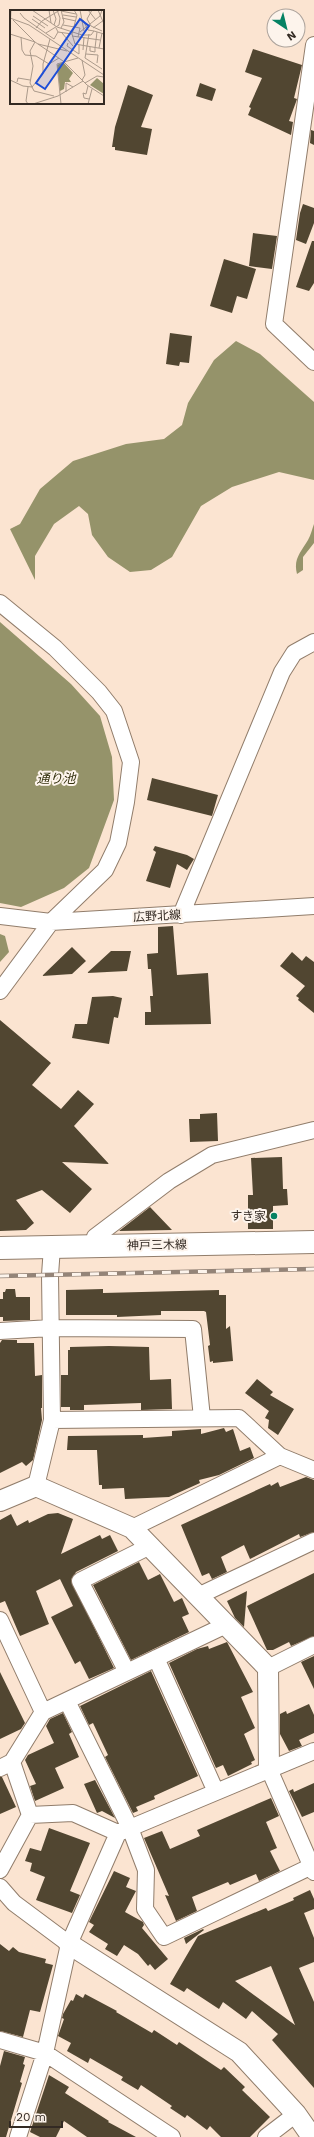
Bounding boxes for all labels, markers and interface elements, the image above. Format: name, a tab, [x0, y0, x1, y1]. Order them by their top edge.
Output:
north arrow	[266, 8, 306, 48]
inset map	[10, 10, 104, 104]
text: N	[284, 28, 299, 43]
water label: 通り池	[36, 771, 77, 786]
street label: 広野北線	[133, 908, 181, 924]
place label: すき家	[230, 1209, 266, 1223]
marker: すき家	[269, 1211, 279, 1221]
street label: 神戸三木線	[127, 1237, 187, 1253]
scale bar	[10, 2103, 62, 2129]
text: 20 m	[16, 2110, 46, 2124]

